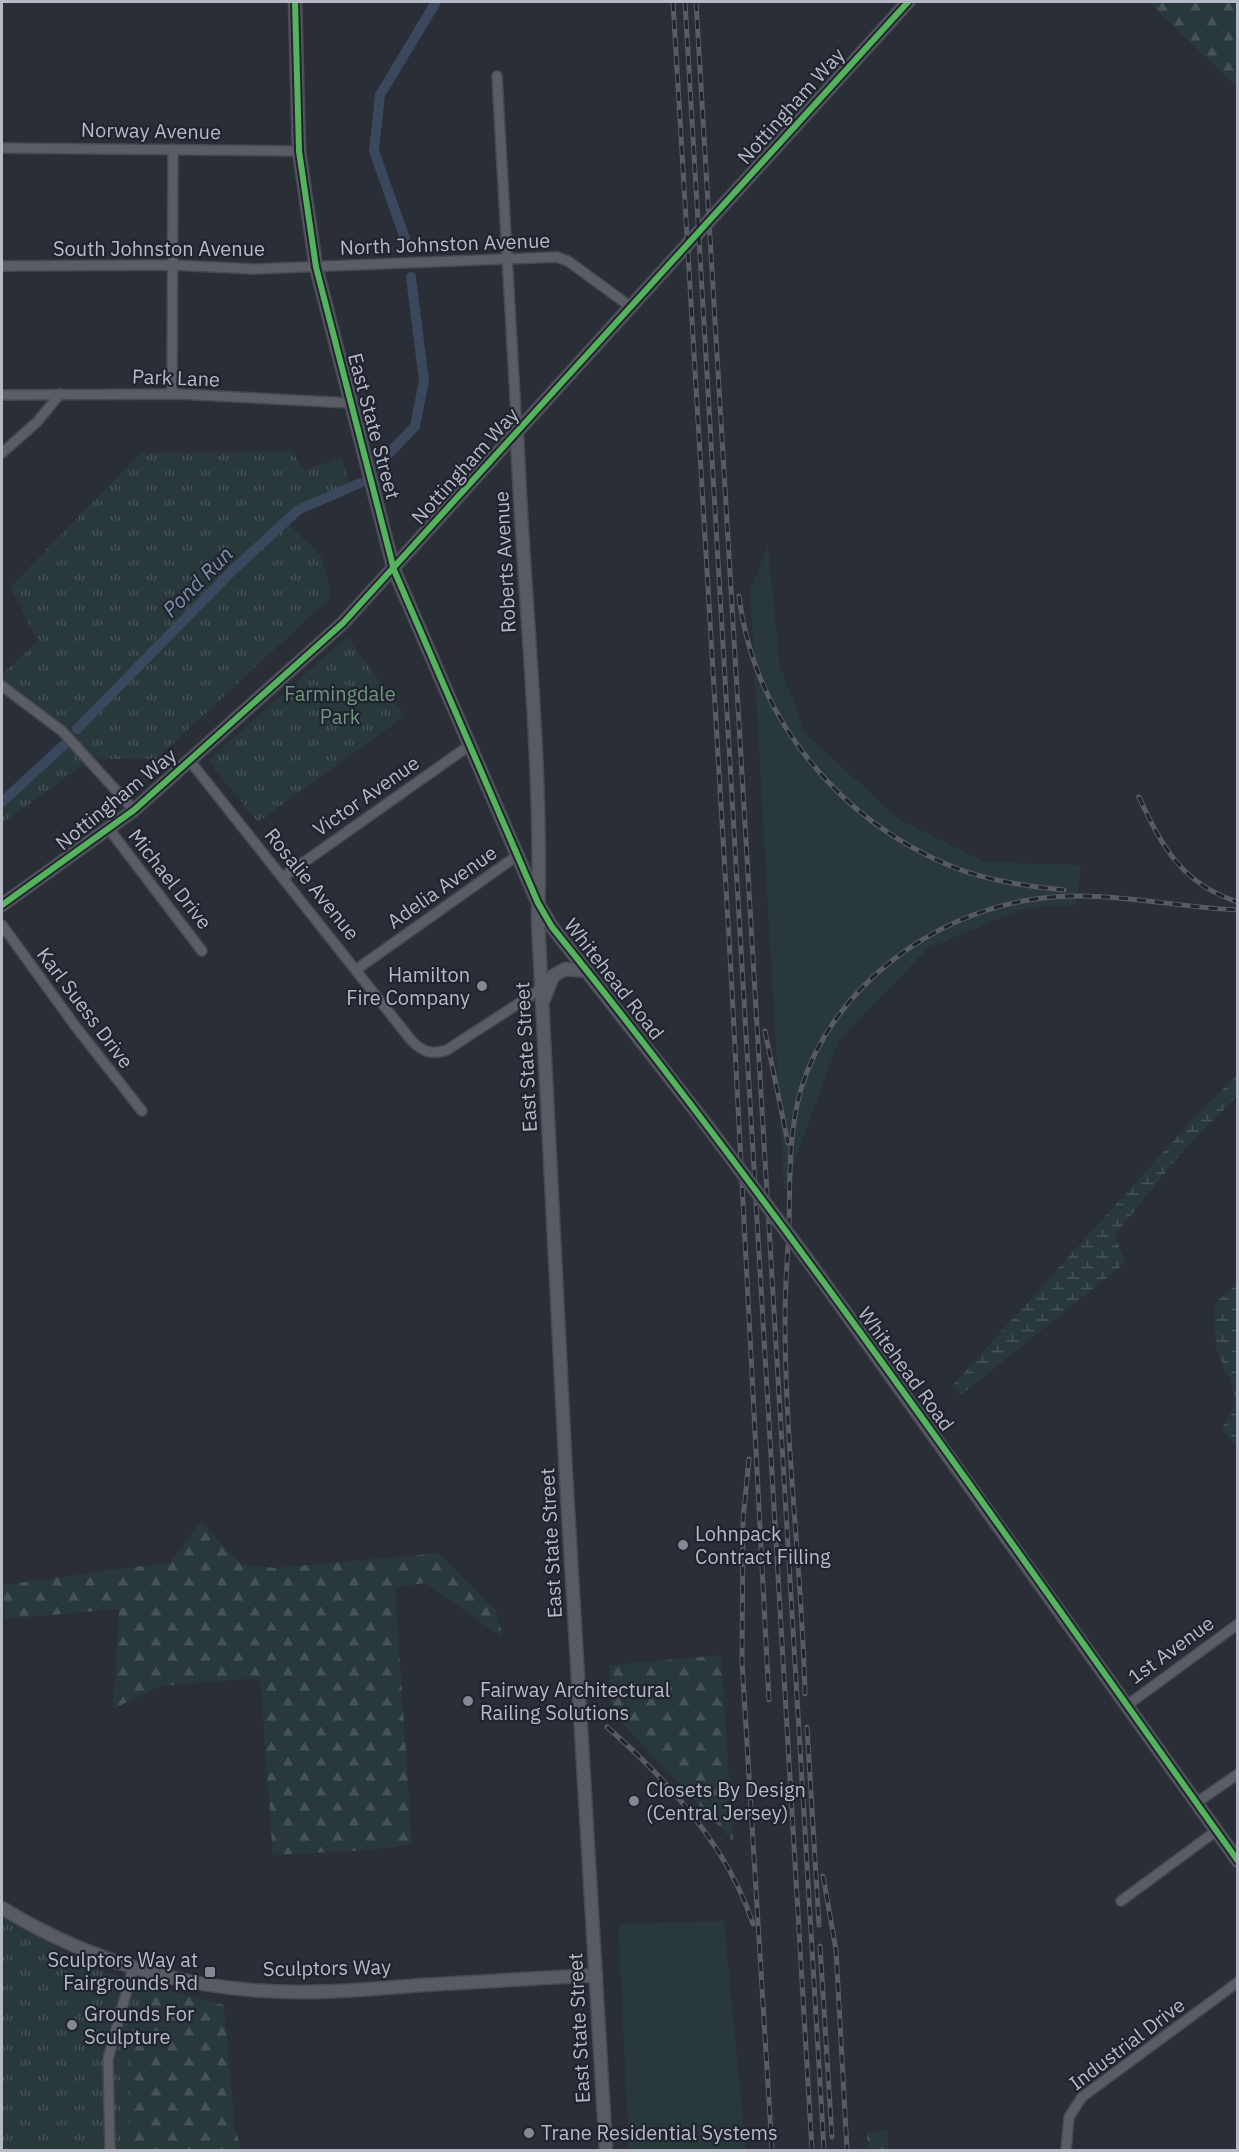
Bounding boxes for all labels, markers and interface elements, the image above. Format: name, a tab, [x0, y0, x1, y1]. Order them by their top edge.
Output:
street label: Nottingham Way	[731, 41, 850, 170]
street label: Norway Avenue	[81, 116, 221, 145]
street label: North Johnston Avenue	[339, 226, 551, 261]
street label: South Johnston Avenue	[53, 235, 265, 262]
street label: East State Street	[342, 350, 407, 502]
street label: Park Lane	[131, 362, 221, 393]
street label: Nottingham Way	[405, 401, 524, 530]
street label: Roberts Avenue	[487, 490, 522, 634]
water label: Pond Run	[156, 540, 239, 623]
park label: Farmingdale Park	[284, 680, 396, 730]
street label: Nottingham Way	[49, 741, 182, 856]
street label: Victor Avenue	[307, 749, 424, 842]
street label: Rosalie Avenue	[259, 822, 366, 945]
street label: Michael Drive	[123, 823, 218, 935]
street label: Adelia Avenue	[382, 839, 502, 934]
street label: Whitehead Road	[558, 912, 670, 1045]
street label: Karl Suess Drive	[31, 942, 140, 1074]
place label: Hamilton Fire Company	[346, 961, 470, 1011]
marker: Hamilton Fire Company	[475, 979, 489, 993]
street label: East State Street	[508, 981, 543, 1133]
street label: Whitehead Road	[852, 1301, 961, 1436]
street label: East State Street	[533, 1467, 568, 1619]
place label: Lohnpack Contract Filling	[695, 1520, 831, 1570]
marker: Lohnpack Contract Filling	[676, 1538, 690, 1552]
street label: 1st Avenue	[1122, 1609, 1219, 1690]
place label: Fairway Architectural Railing Solutions	[480, 1676, 670, 1726]
marker: Fairway Architectural Railing Solutions	[461, 1694, 475, 1708]
place label: Closets By Design (Central Jersey)	[646, 1776, 806, 1826]
marker: Closets By Design (Central Jersey)	[627, 1794, 641, 1808]
place label: Sculptors Way at Fairgrounds Rd	[48, 1946, 198, 1996]
street label: East State Street	[561, 1952, 596, 2104]
street label: Sculptors Way	[263, 1953, 391, 1982]
marker: Sculptors Way at Fairgrounds Rd	[203, 1965, 217, 1979]
street label: Industrial Drive	[1063, 1991, 1190, 2096]
place label: Grounds For Sculpture	[84, 2000, 194, 2050]
marker: Grounds For Sculpture	[65, 2018, 79, 2032]
place label: Trane Residential Systems	[541, 2119, 778, 2146]
marker: Trane Residential Systems	[522, 2126, 536, 2140]

